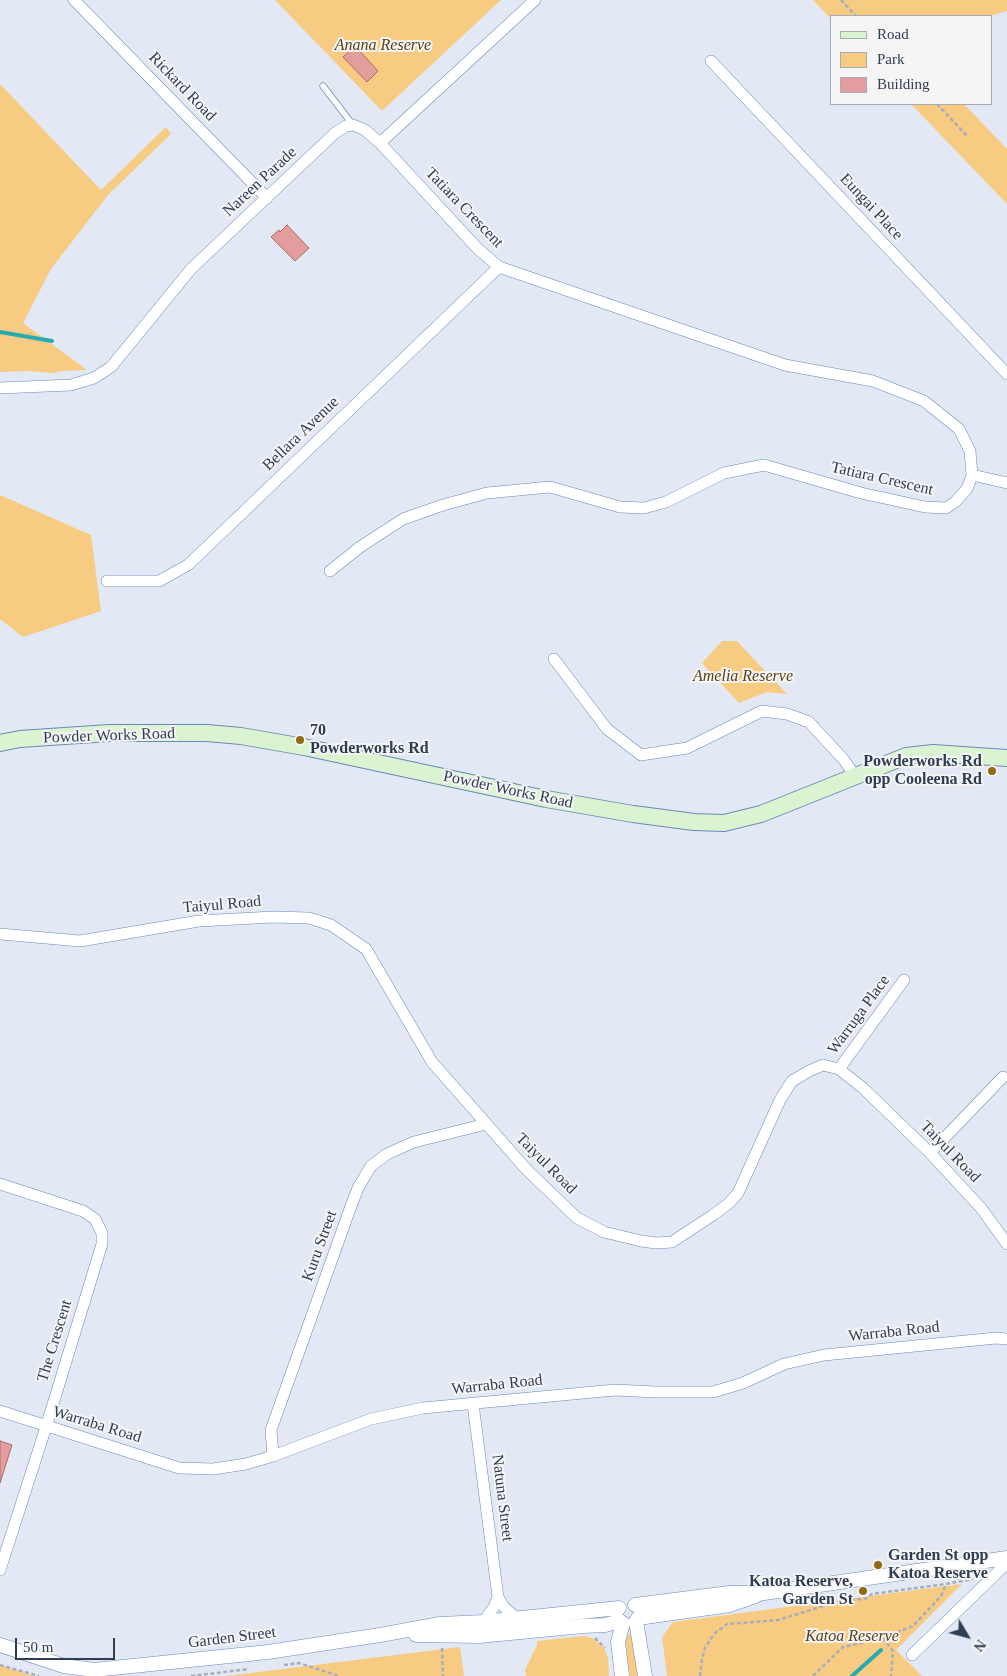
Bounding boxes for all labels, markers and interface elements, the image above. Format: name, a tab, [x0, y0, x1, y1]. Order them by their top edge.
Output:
legend	[830, 15, 992, 105]
text: Road	[877, 26, 909, 42]
park label: Anana Reserve	[335, 36, 431, 56]
street label: Rickard Road	[144, 49, 220, 125]
text: Park	[877, 51, 905, 67]
text: Building	[877, 76, 930, 92]
street label: Nareen Parade	[219, 143, 301, 221]
street label: Tatiara Crescent	[421, 164, 507, 252]
street label: Eungai Place	[835, 170, 907, 244]
street label: Bellara Avenue	[259, 393, 343, 475]
street label: Tatiara Crescent	[829, 458, 935, 500]
park label: Amelia Reserve	[693, 667, 793, 687]
place label: 70 Powderworks Rd	[310, 721, 429, 759]
street label: Powder Works Road	[43, 724, 175, 748]
marker: 70 Powderworks Rd	[294, 734, 306, 746]
place label: Powderworks Rd opp Cooleena Rd	[863, 752, 982, 790]
marker: Powderworks Rd opp Cooleena Rd	[986, 765, 998, 777]
street label: Powder Works Road	[441, 767, 575, 813]
street label: Taiyul Road	[182, 892, 262, 918]
street label: Warruga Place	[824, 972, 894, 1058]
street label: Taiyul Road	[916, 1117, 984, 1187]
street label: Taiyul Road	[511, 1129, 581, 1199]
street label: Kuru Street	[298, 1208, 342, 1284]
street label: The Crescent	[33, 1298, 77, 1384]
street label: Warraba Road	[847, 1318, 941, 1346]
street label: Warraba Road	[450, 1371, 544, 1399]
street label: Warraba Road	[50, 1402, 144, 1448]
street label: Natuna Street	[487, 1453, 517, 1543]
place label: Garden St opp Katoa Reserve	[888, 1546, 988, 1584]
marker: Garden St opp Katoa Reserve	[872, 1559, 884, 1571]
place label: Katoa Reserve, Garden St	[749, 1572, 853, 1610]
marker: Katoa Reserve, Garden St	[857, 1585, 869, 1597]
north arrow	[942, 1611, 992, 1661]
street label: Garden Street	[187, 1623, 277, 1653]
park label: Katoa Reserve	[805, 1627, 899, 1647]
scale bar	[18, 1628, 118, 1660]
text: N	[970, 1637, 988, 1654]
text: 50 m	[23, 1639, 53, 1655]

